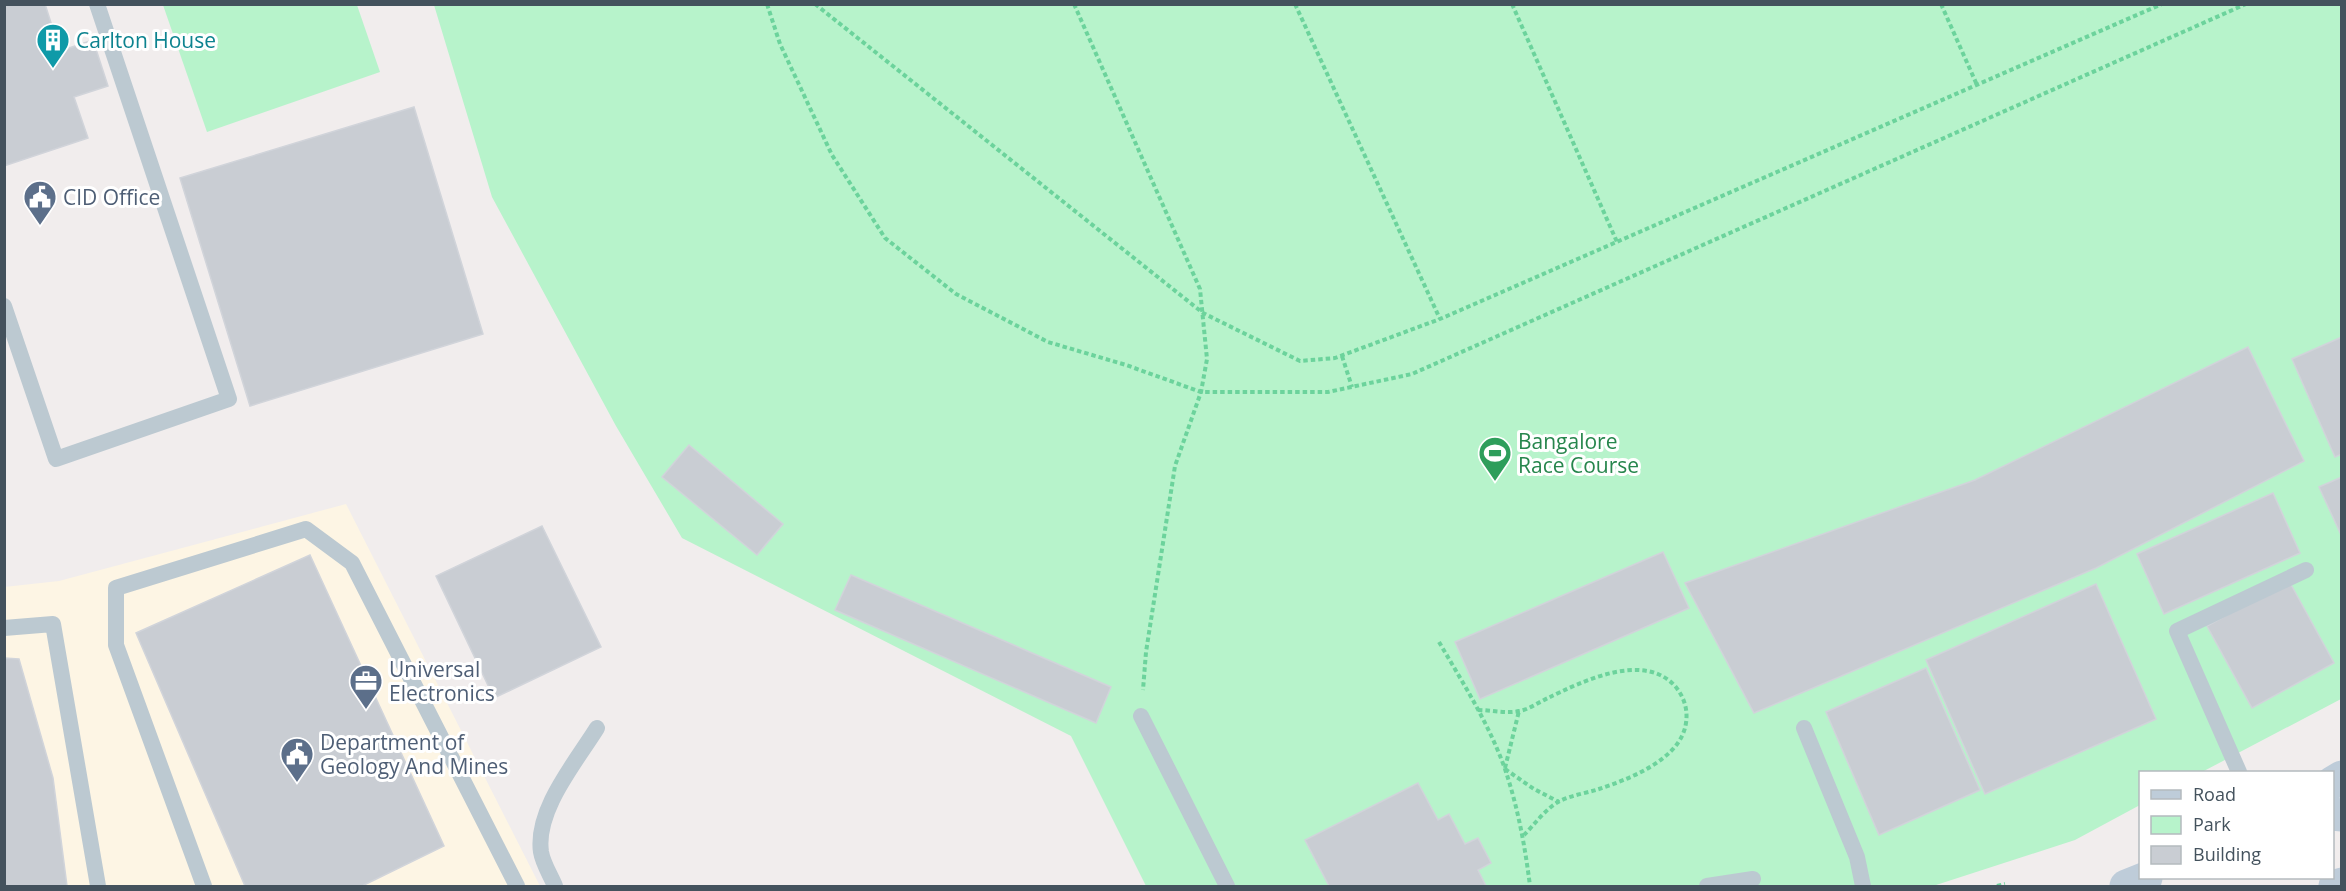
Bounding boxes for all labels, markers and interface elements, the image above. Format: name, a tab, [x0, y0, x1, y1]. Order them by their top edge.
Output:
building icon: Carlton House	[35, 22, 71, 69]
place label: Carlton House	[76, 26, 216, 54]
public building icon: CID Office	[22, 179, 58, 226]
place label: CID Office	[63, 183, 160, 211]
place label: Bangalore Race Course	[1518, 427, 1639, 479]
sports icon: Bangalore Race Course	[1477, 435, 1513, 482]
place label: Universal Electronics	[389, 655, 495, 707]
office icon: Universal Electronics	[348, 663, 384, 710]
place label: Department of Geology And Mines	[320, 728, 508, 780]
public building icon: Department of Geology And Mines	[279, 736, 315, 783]
legend	[2139, 771, 2334, 879]
text: Road	[2193, 782, 2236, 806]
text: Park	[2193, 812, 2231, 836]
text: Building	[2193, 842, 2261, 866]

